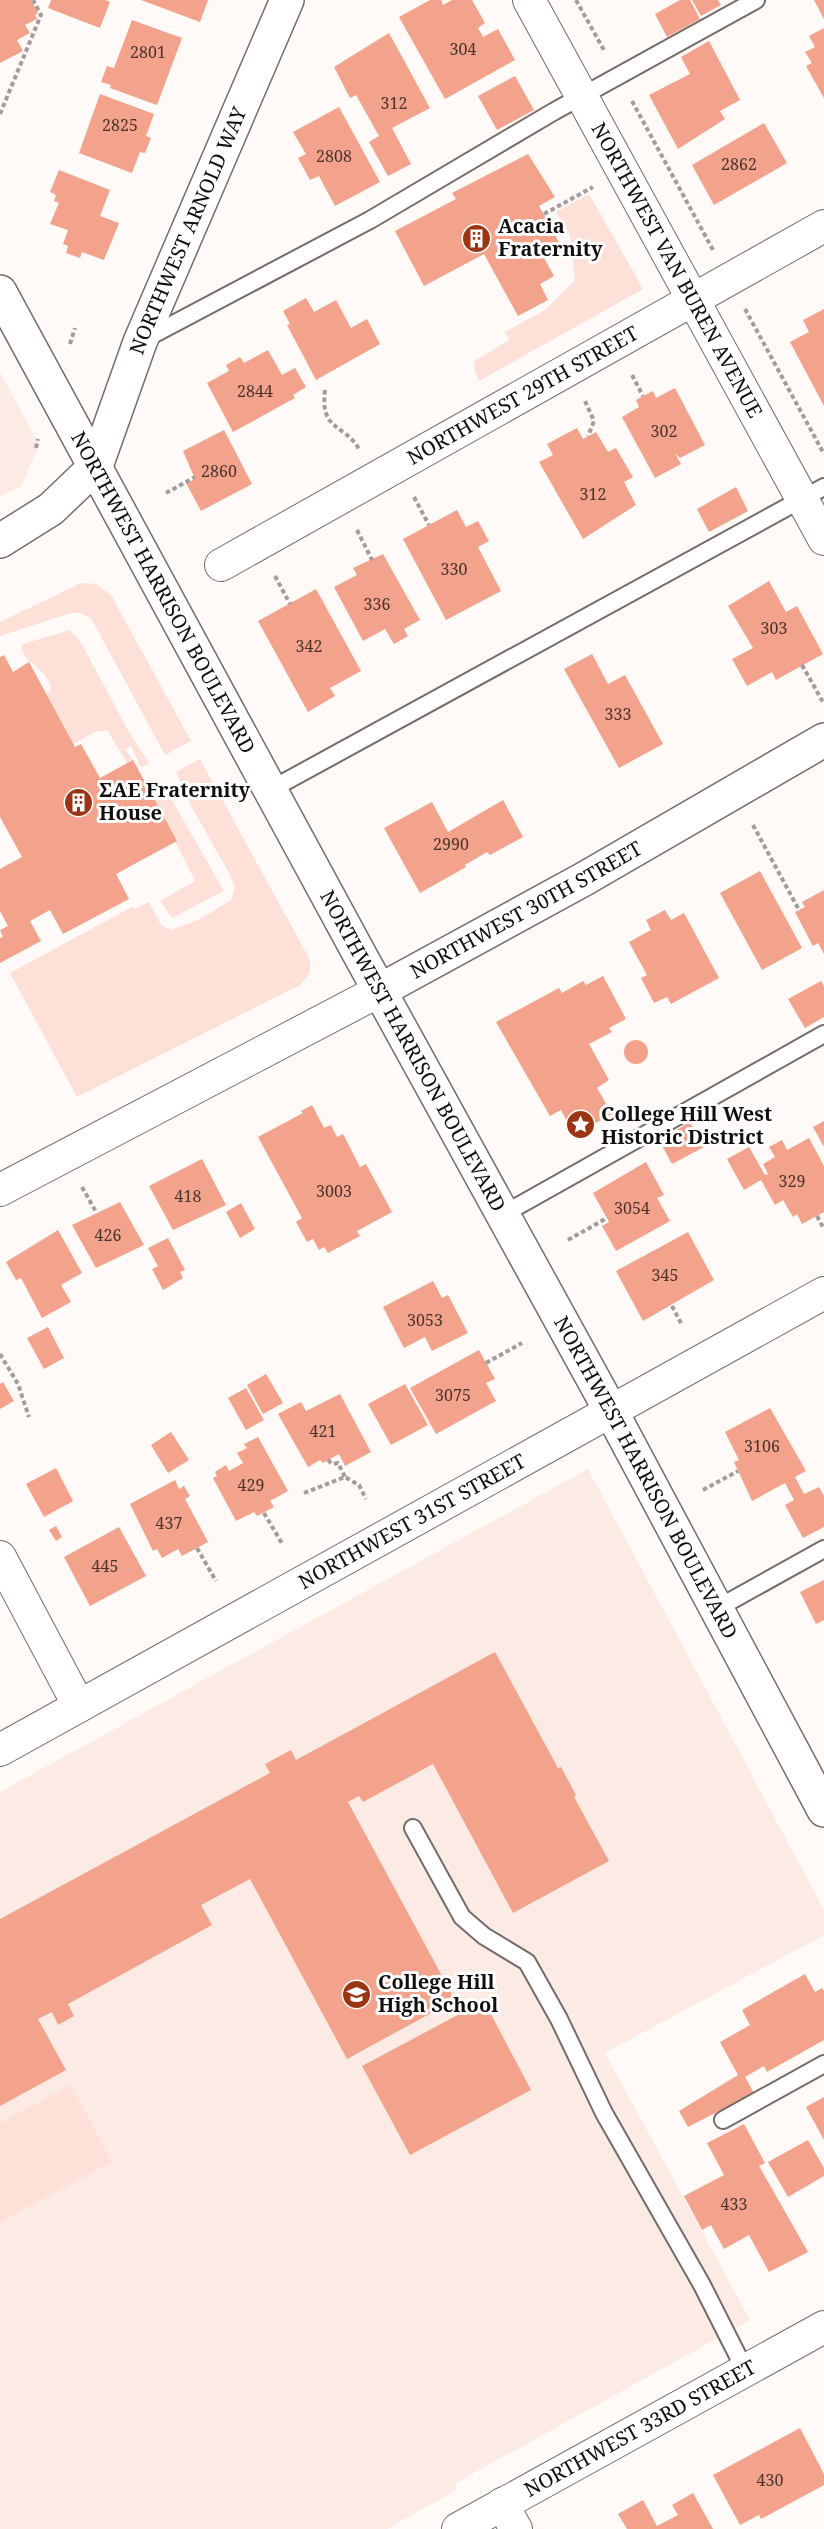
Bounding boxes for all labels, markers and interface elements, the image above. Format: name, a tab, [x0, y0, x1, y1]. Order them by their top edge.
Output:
house number: 304	[450, 38, 476, 60]
house number: 2801	[130, 41, 166, 63]
house number: 312	[381, 92, 407, 114]
street label: NORTHWEST ARNOLD WAY	[123, 102, 253, 358]
house number: 2825	[102, 114, 138, 136]
street label: NORTHWEST VAN BUREN AVENUE	[586, 117, 769, 422]
house number: 2808	[316, 145, 352, 167]
house number: 2862	[721, 153, 757, 175]
place label: Acacia Fraternity	[498, 212, 603, 262]
building icon: Acacia Fraternity	[461, 222, 493, 254]
street label: NORTHWEST 29TH STREET	[402, 319, 643, 471]
house number: 2844	[237, 380, 273, 402]
house number: 302	[651, 420, 677, 442]
street label: NORTHWEST HARRISON BOULEVARD	[65, 427, 262, 758]
house number: 2860	[201, 460, 237, 482]
house number: 312	[580, 483, 606, 505]
house number: 330	[441, 558, 467, 580]
house number: 336	[364, 593, 390, 615]
house number: 303	[761, 617, 787, 639]
house number: 342	[296, 635, 322, 657]
house number: 333	[605, 703, 631, 725]
place label: ΣΑΕ Fraternity House	[99, 776, 251, 826]
building icon: ΣΑΕ Fraternity House	[62, 786, 94, 818]
house number: 2990	[433, 833, 469, 855]
street label: NORTHWEST 30TH STREET	[405, 834, 647, 984]
street label: NORTHWEST HARRISON BOULEVARD	[314, 885, 512, 1216]
place label: College Hill West Historic District	[601, 1100, 772, 1150]
place icon: College Hill West Historic District	[564, 1109, 596, 1141]
house number: 329	[779, 1170, 805, 1192]
house number: 3003	[316, 1180, 352, 1202]
house number: 418	[175, 1185, 201, 1207]
house number: 3054	[614, 1197, 650, 1219]
house number: 426	[95, 1224, 121, 1246]
house number: 345	[652, 1264, 678, 1286]
house number: 3053	[407, 1309, 443, 1331]
street label: NORTHWEST HARRISON BOULEVARD	[548, 1311, 744, 1643]
house number: 3075	[435, 1384, 471, 1406]
house number: 421	[310, 1420, 336, 1442]
house number: 3106	[744, 1435, 780, 1457]
street label: NORTHWEST 31ST STREET	[293, 1447, 530, 1595]
house number: 429	[238, 1474, 264, 1496]
house number: 437	[156, 1512, 182, 1534]
house number: 445	[92, 1555, 118, 1577]
place label: College Hill High School	[378, 1968, 498, 2018]
school or university icon: College Hill High School	[341, 1978, 373, 2010]
house number: 433	[721, 2193, 747, 2215]
street label: NORTHWEST 33RD STREET	[519, 2353, 761, 2503]
house number: 430	[757, 2469, 783, 2491]

